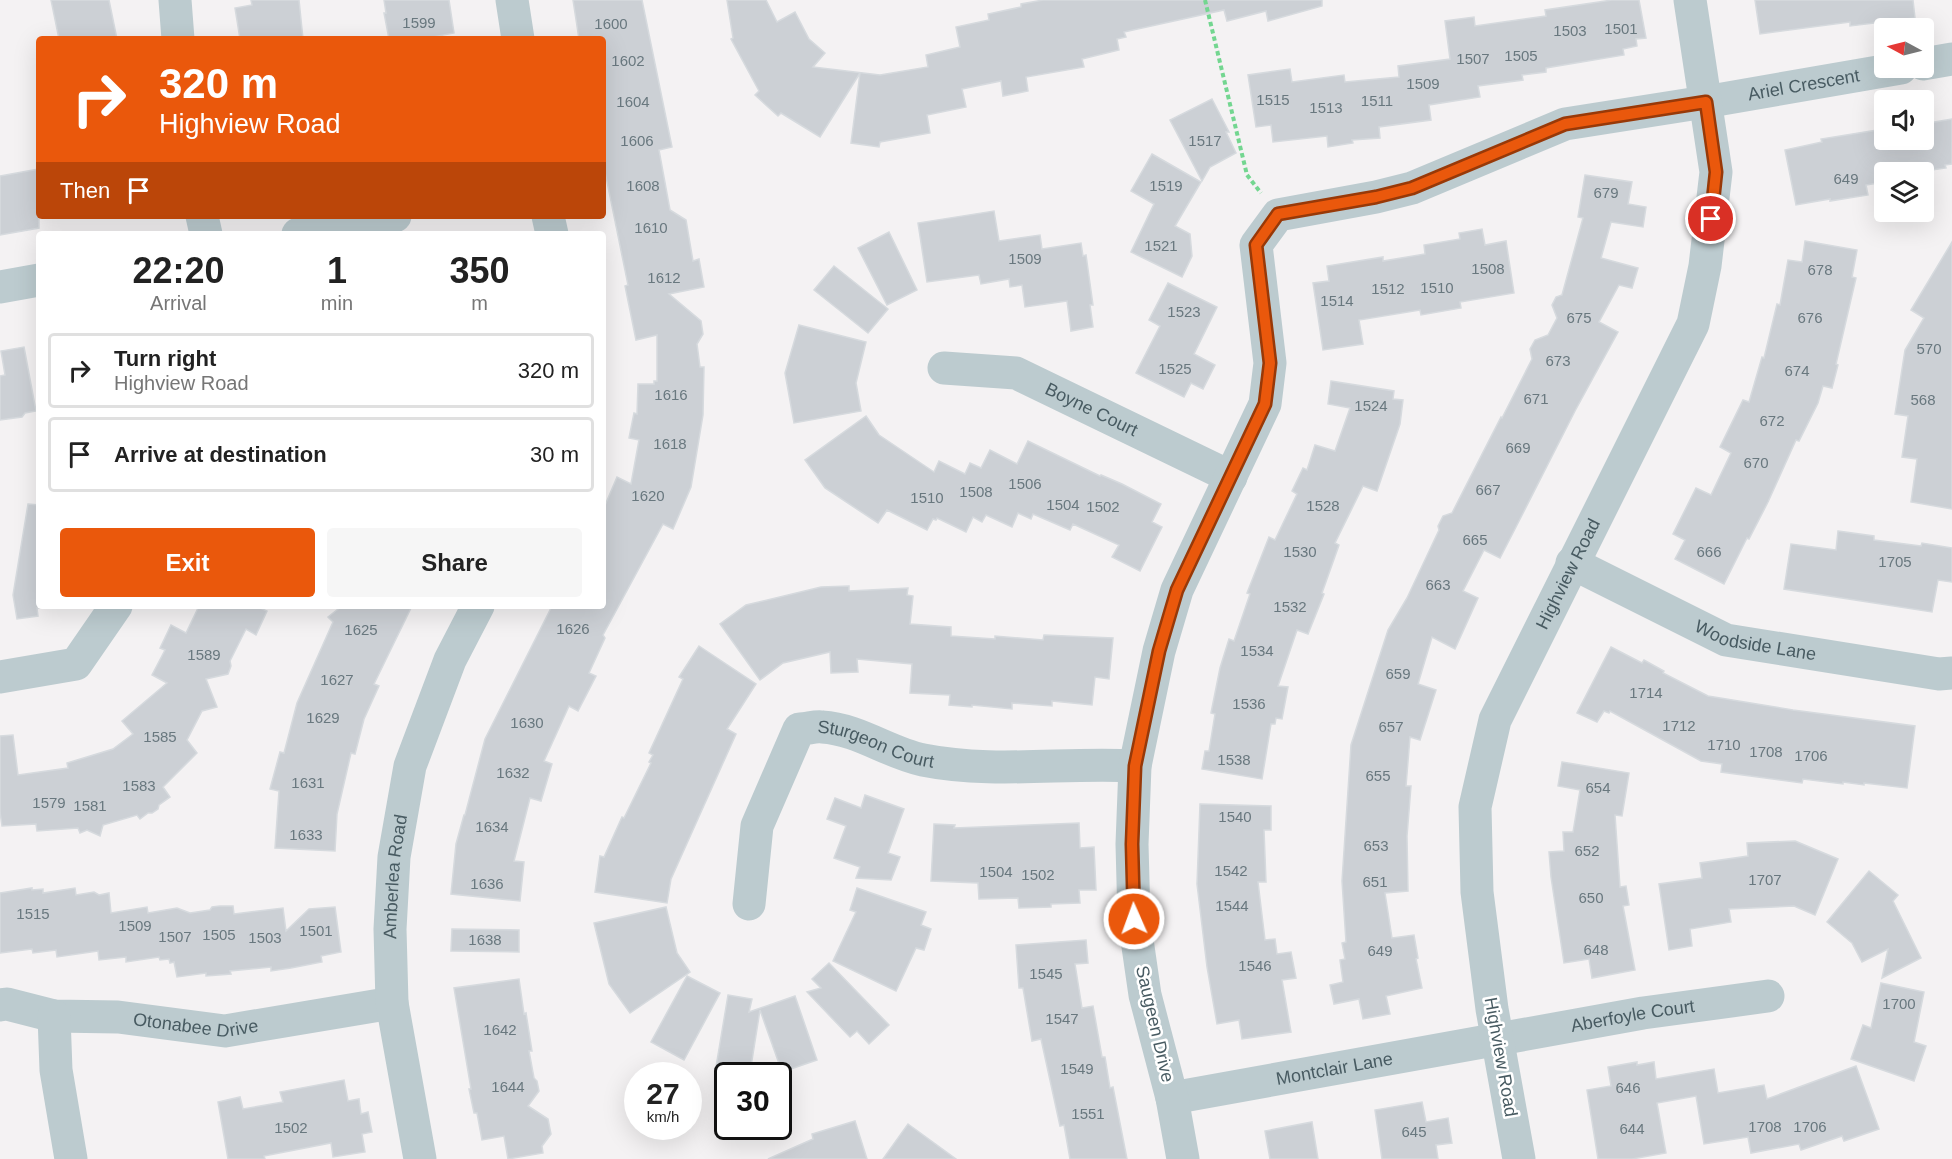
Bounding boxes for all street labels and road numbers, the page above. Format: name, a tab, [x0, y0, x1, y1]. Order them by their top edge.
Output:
street label: Ariel Crescent	[1746, 65, 1861, 104]
street label: Boyne Court	[1042, 379, 1141, 440]
street label: Highview Road	[1532, 515, 1604, 633]
street label: Woodside Lane	[1691, 616, 1818, 664]
street label: Sturgeon Court	[817, 717, 936, 772]
street label: Amberlea Road	[380, 813, 411, 939]
street label: Saugeen Drive	[1132, 964, 1178, 1084]
street label: Highview Road	[1481, 996, 1521, 1118]
street label: Aberfoyle Court	[1569, 996, 1696, 1036]
street label: Otonabee Drive	[132, 1009, 260, 1042]
street label: Montclair Lane	[1274, 1048, 1394, 1089]

